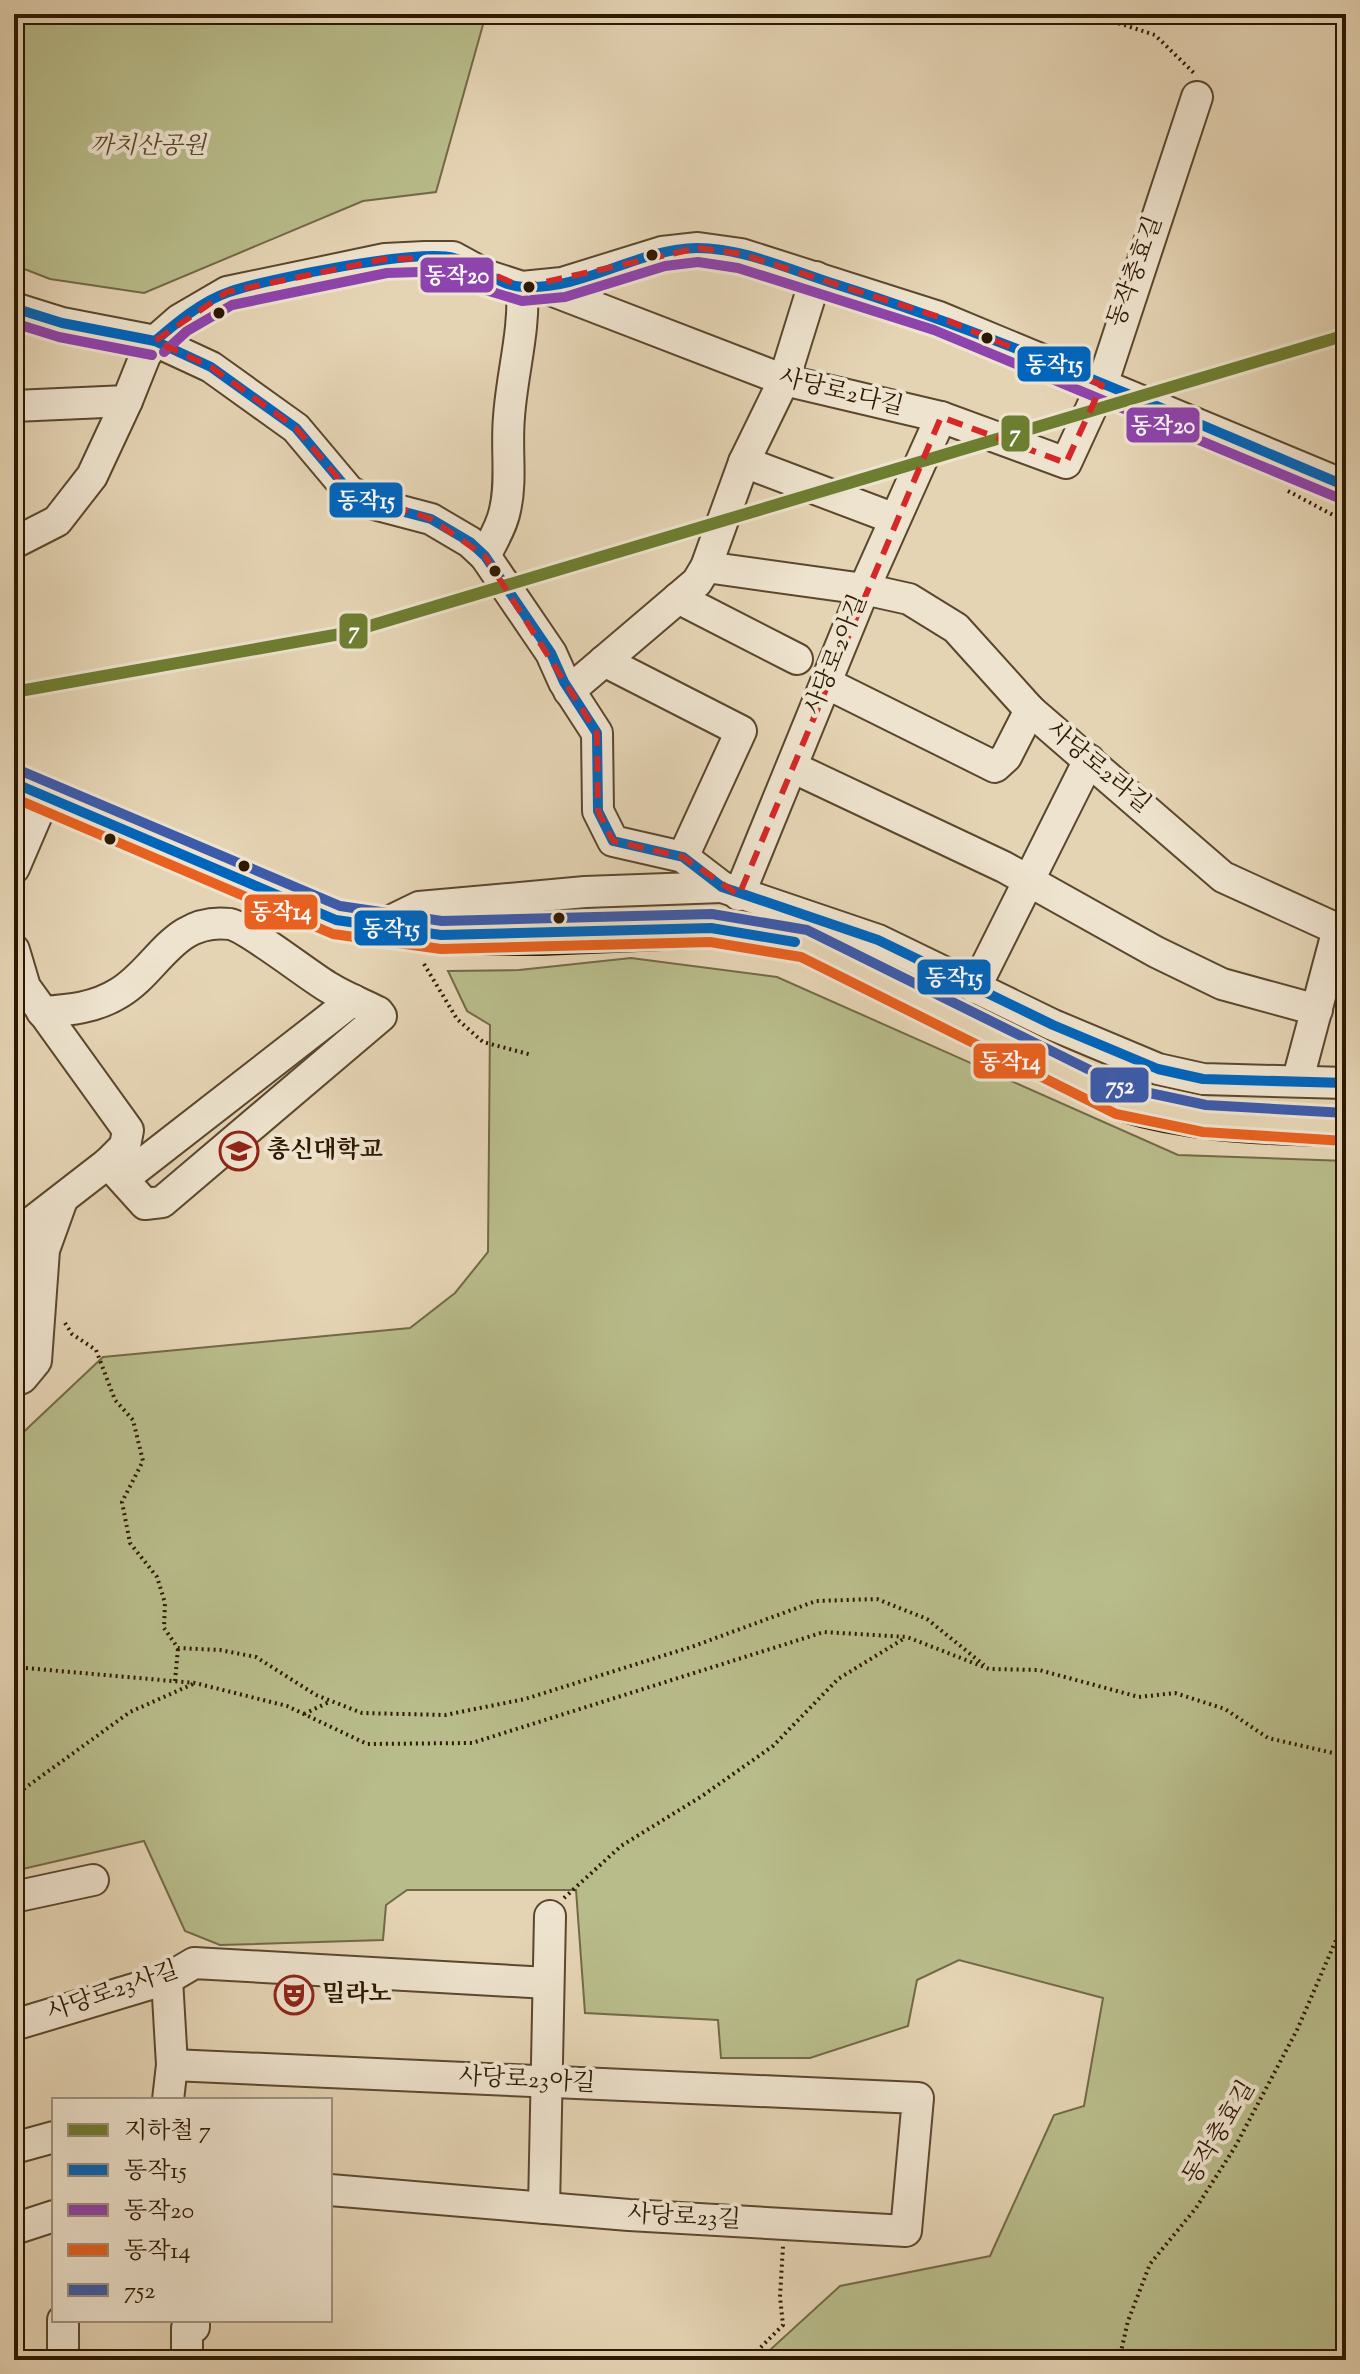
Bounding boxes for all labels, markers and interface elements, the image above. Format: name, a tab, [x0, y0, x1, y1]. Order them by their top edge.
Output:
park label: 까치산공원	[90, 130, 208, 164]
street label: 동작충효길	[1100, 212, 1172, 332]
unlabelled marker	[644, 247, 660, 263]
line badge: 동작20	[419, 256, 495, 294]
text: 동작20	[425, 262, 490, 294]
unlabelled marker	[521, 279, 537, 295]
unlabelled marker	[211, 305, 227, 321]
unlabelled marker	[979, 330, 995, 346]
line badge: 동작15	[1016, 345, 1092, 383]
text: 동작15	[1025, 351, 1083, 383]
street label: 사당로2다길	[775, 361, 907, 425]
line badge: 동작20	[1125, 406, 1201, 444]
text: 동작20	[1131, 412, 1196, 444]
line badge: 7	[1000, 414, 1031, 453]
text: 7	[1009, 420, 1021, 452]
line badge: 동작15	[328, 481, 404, 519]
text: 동작15	[337, 487, 395, 519]
unlabelled marker	[487, 563, 503, 579]
street label: 사당로2아길	[797, 590, 877, 720]
line badge: 7	[338, 612, 369, 650]
text: 7	[348, 617, 360, 649]
street label: 사당로2라길	[1038, 714, 1158, 822]
unlabelled marker	[102, 831, 118, 847]
unlabelled marker	[236, 858, 252, 874]
line badge: 동작14	[243, 893, 319, 931]
text: 동작14	[250, 898, 312, 930]
line badge: 동작15	[353, 909, 429, 947]
unlabelled marker	[551, 910, 567, 926]
text: 동작15	[362, 915, 420, 947]
line badge: 동작15	[916, 958, 992, 996]
text: 동작15	[925, 964, 983, 996]
line badge: 동작14	[972, 1042, 1047, 1080]
text: 동작14	[979, 1048, 1041, 1080]
line badge: 752	[1089, 1066, 1150, 1104]
text: 752	[1106, 1072, 1135, 1104]
school or university icon: 총신대학교	[218, 1130, 260, 1172]
place label: 총신대학교	[267, 1134, 383, 1168]
street label: 사당로23사길	[43, 1954, 183, 2030]
theatre icon: 밀라노	[273, 1974, 315, 2016]
place label: 밀라노	[322, 1978, 392, 2012]
street label: 사당로23아길	[458, 2060, 596, 2102]
street label: 동작충효길	[1176, 2075, 1264, 2191]
legend	[52, 2098, 332, 2322]
text: 지하철 7	[124, 2115, 211, 2149]
text: 동작15	[124, 2155, 187, 2189]
text: 동작20	[124, 2195, 194, 2229]
street label: 사당로23길	[626, 2198, 742, 2238]
text: 동작14	[124, 2235, 191, 2269]
text: 752	[124, 2275, 155, 2309]

